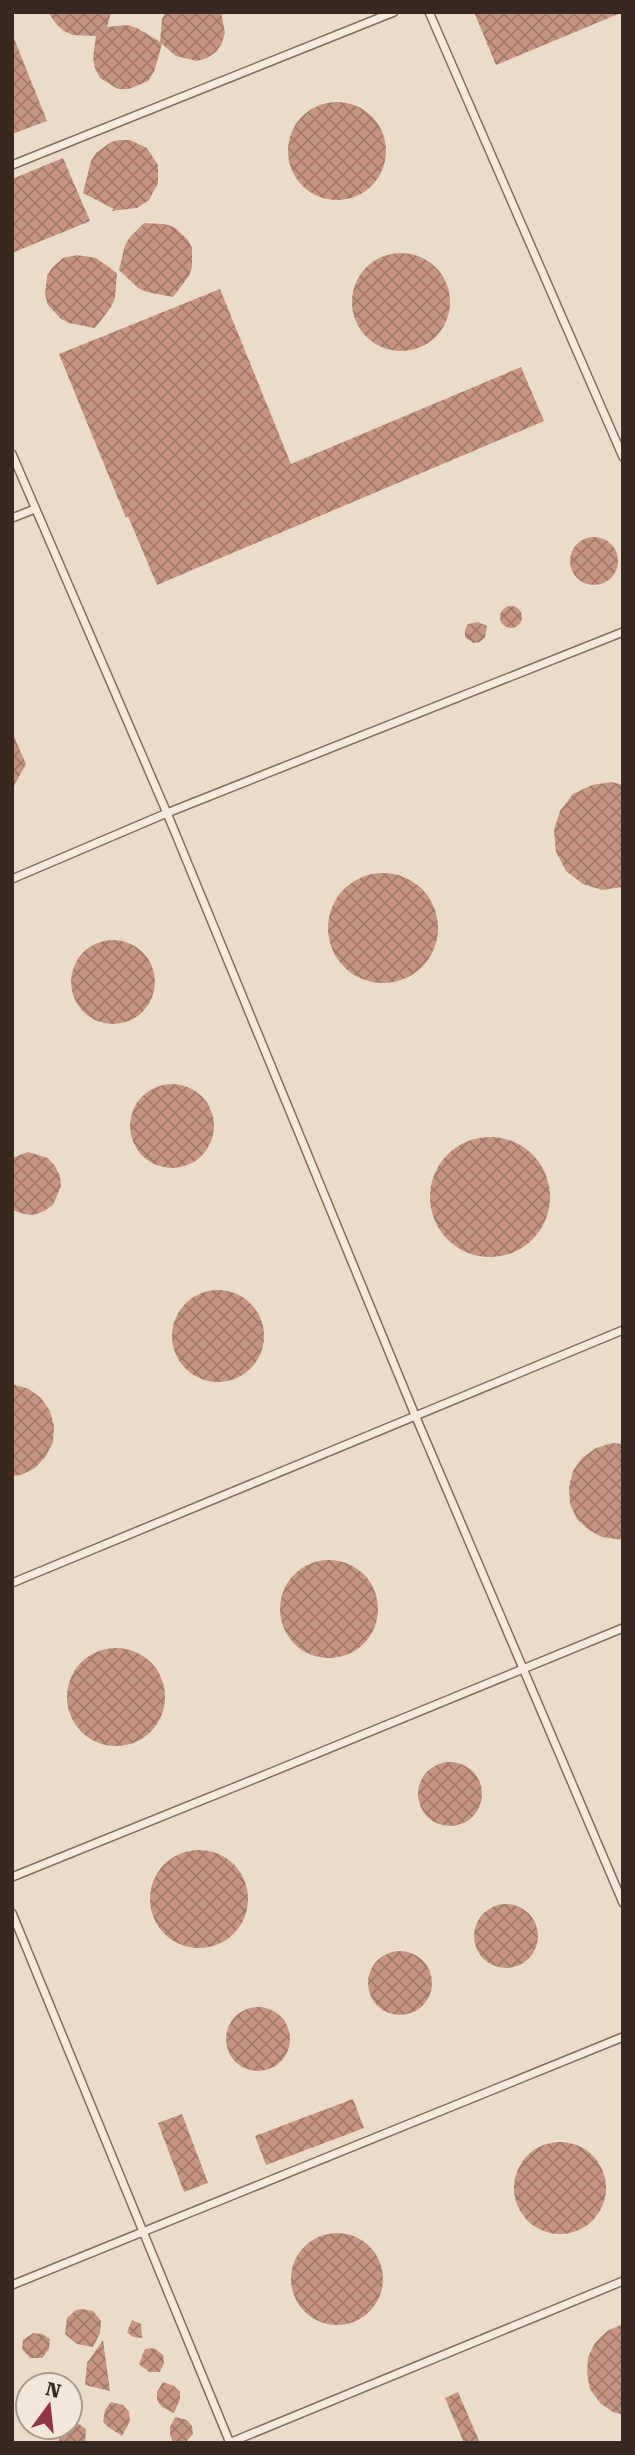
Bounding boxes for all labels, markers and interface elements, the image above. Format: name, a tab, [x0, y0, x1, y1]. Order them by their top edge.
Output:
north arrow	[14, 2371, 84, 2441]
text: N	[43, 2377, 64, 2403]

